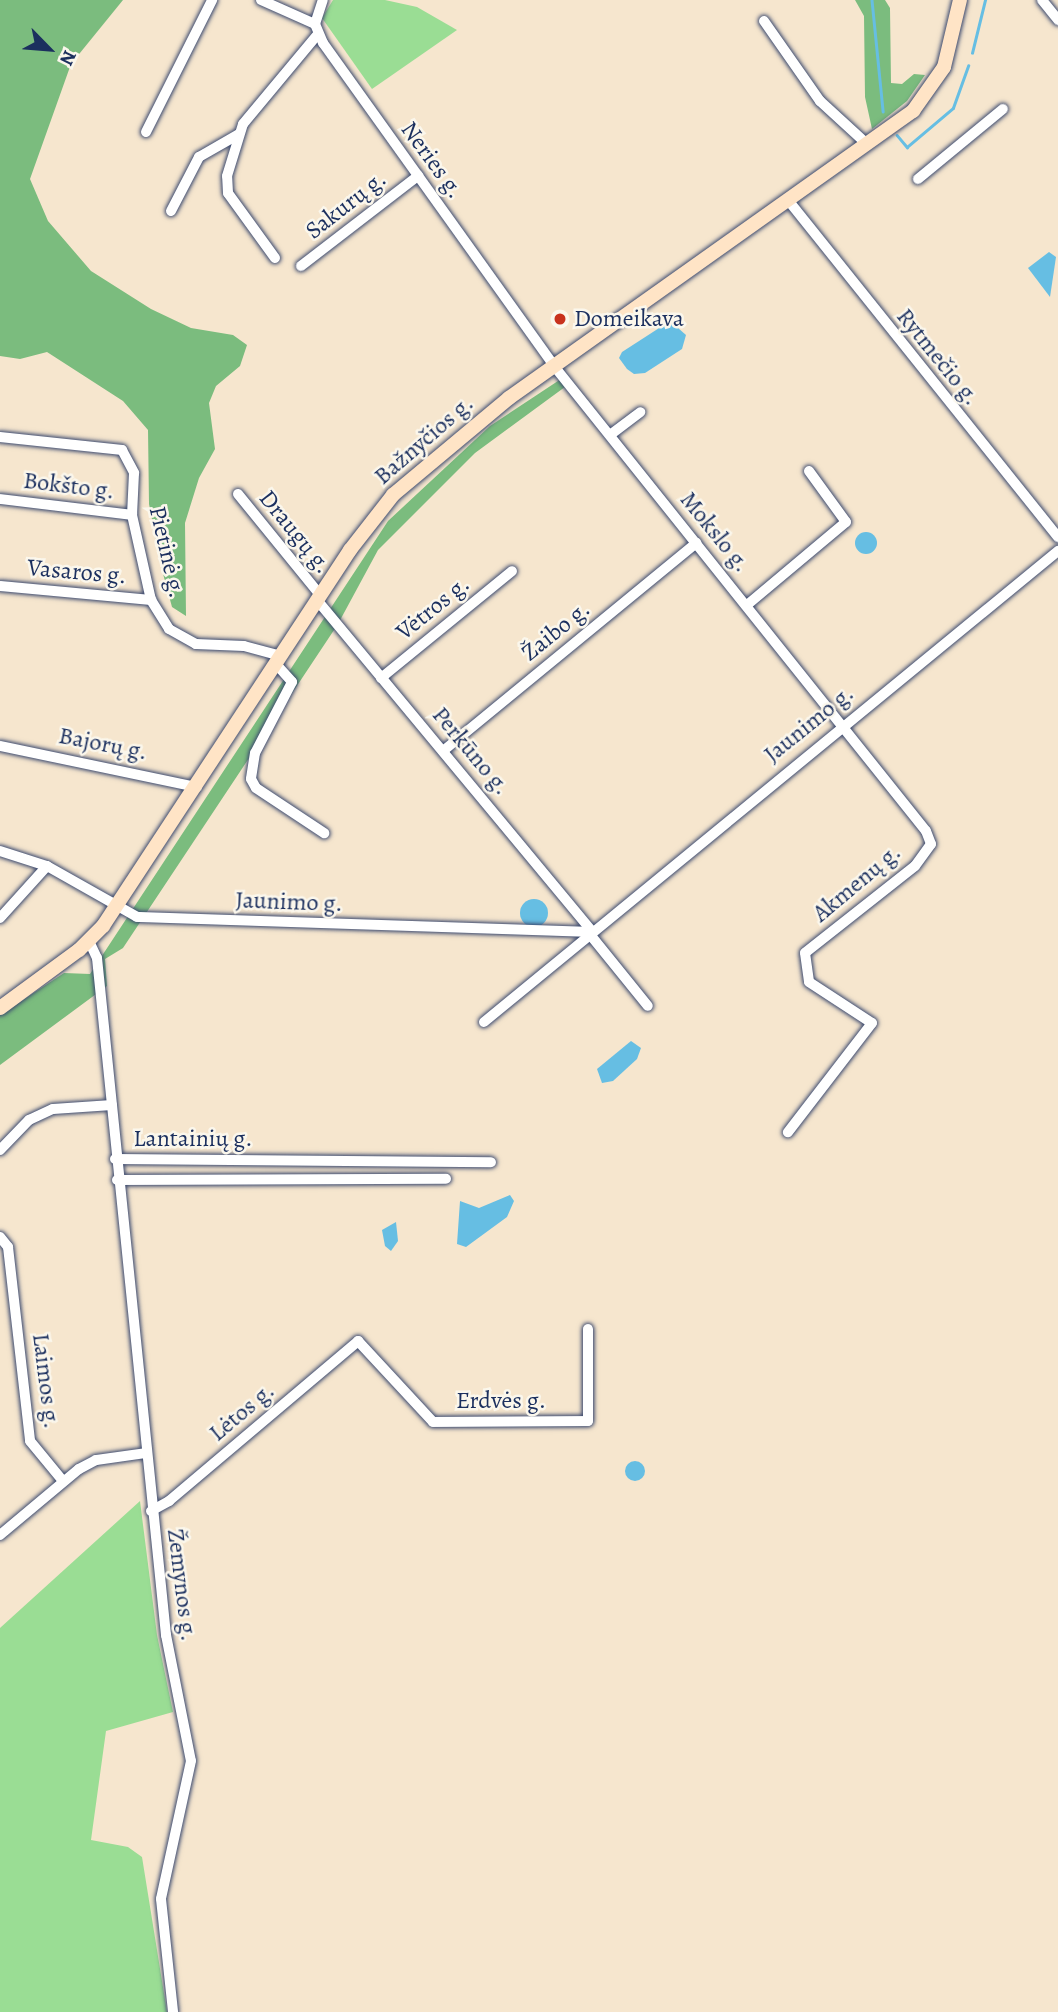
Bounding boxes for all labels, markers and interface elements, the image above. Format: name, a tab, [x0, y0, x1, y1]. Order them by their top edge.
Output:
north arrow	[14, 14, 84, 84]
text: N	[53, 46, 83, 70]
street label: Neries g.	[394, 116, 470, 204]
street label: Sakurų g.	[300, 165, 392, 245]
street label: Rytmečio g.	[890, 303, 986, 411]
place label: Domeikava	[574, 305, 684, 333]
marker: Domeikava	[552, 311, 568, 327]
street label: Bažnyčios g.	[368, 389, 480, 491]
street label: Bokšto g.	[22, 466, 116, 506]
street label: Draugų g.	[253, 484, 337, 580]
street label: Mokslo g.	[674, 486, 756, 578]
street label: Pietinė g.	[142, 503, 192, 601]
street label: Vasaros g.	[26, 553, 128, 591]
street label: Vėtros g.	[390, 570, 476, 646]
street label: Žaibo g.	[516, 595, 596, 667]
street label: Jaunimo g.	[758, 679, 860, 769]
street label: Perkūno g.	[426, 701, 516, 801]
street label: Bajorų g.	[56, 721, 150, 767]
street label: Akmenų g.	[807, 838, 907, 928]
street label: Jaunimo g.	[235, 886, 343, 918]
street label: Lantainių g.	[133, 1125, 253, 1153]
street label: Laimos g.	[26, 1332, 66, 1430]
street label: Lėtos g.	[203, 1376, 281, 1448]
street label: Erdvės g.	[456, 1387, 546, 1415]
street label: Žemynos g.	[161, 1527, 203, 1643]

